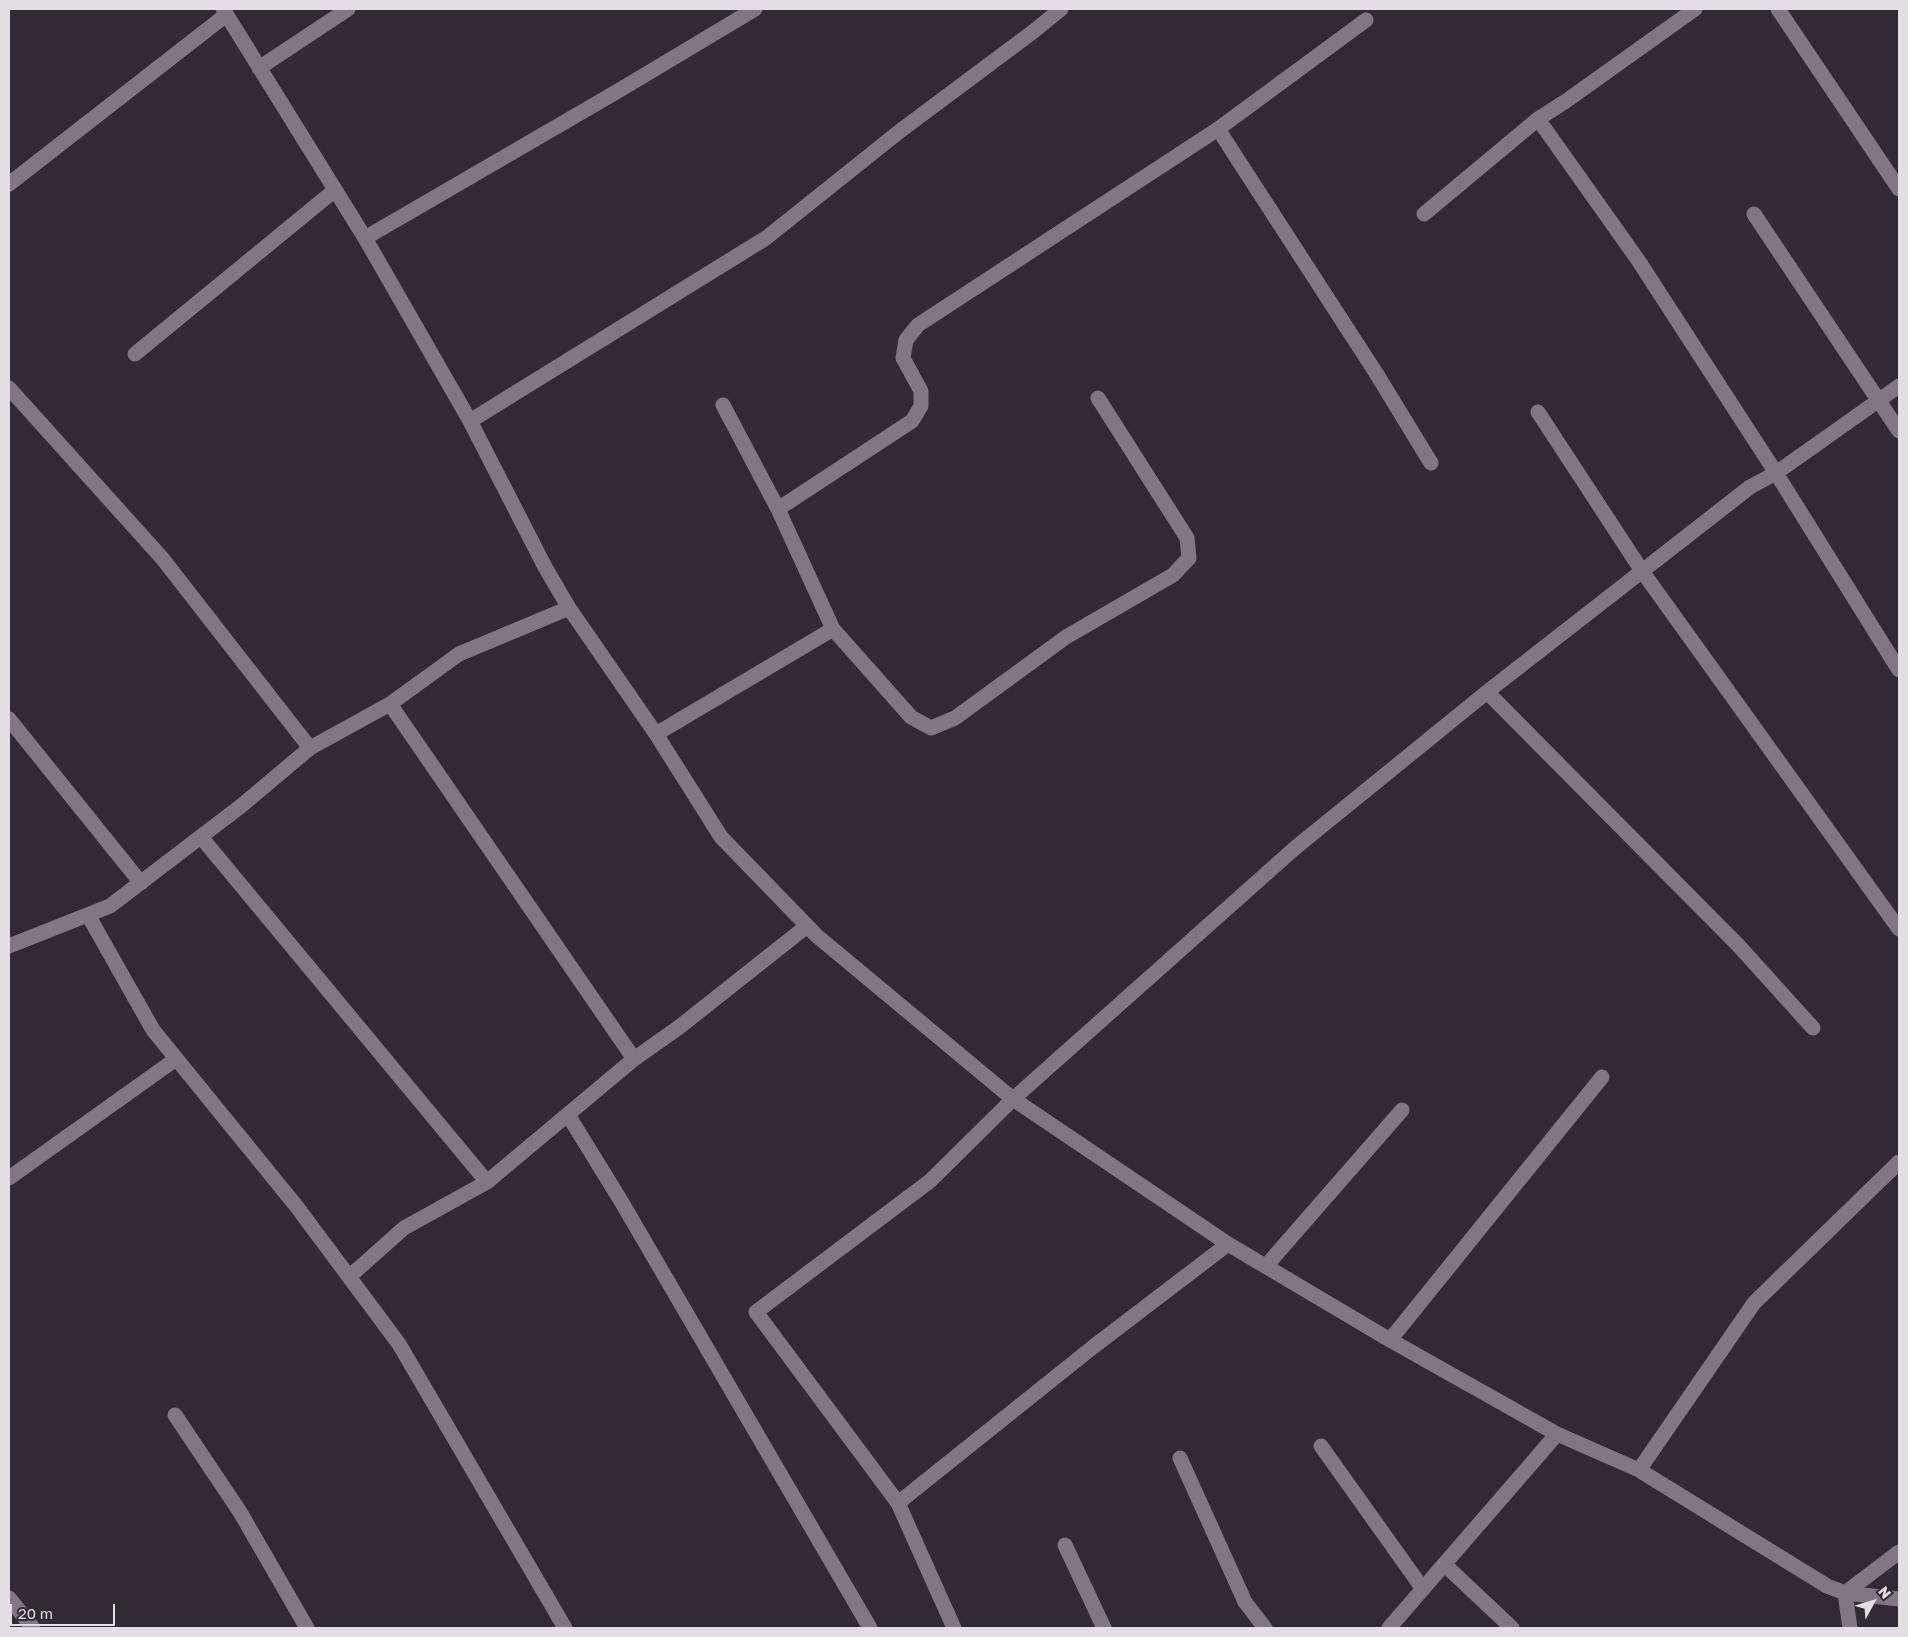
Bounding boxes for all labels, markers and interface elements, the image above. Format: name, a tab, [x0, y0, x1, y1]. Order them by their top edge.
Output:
north arrow	[1848, 1577, 1898, 1627]
text: N	[1875, 1583, 1895, 1602]
scale bar	[12, 1594, 118, 1626]
text: 20 m	[18, 1604, 53, 1622]

